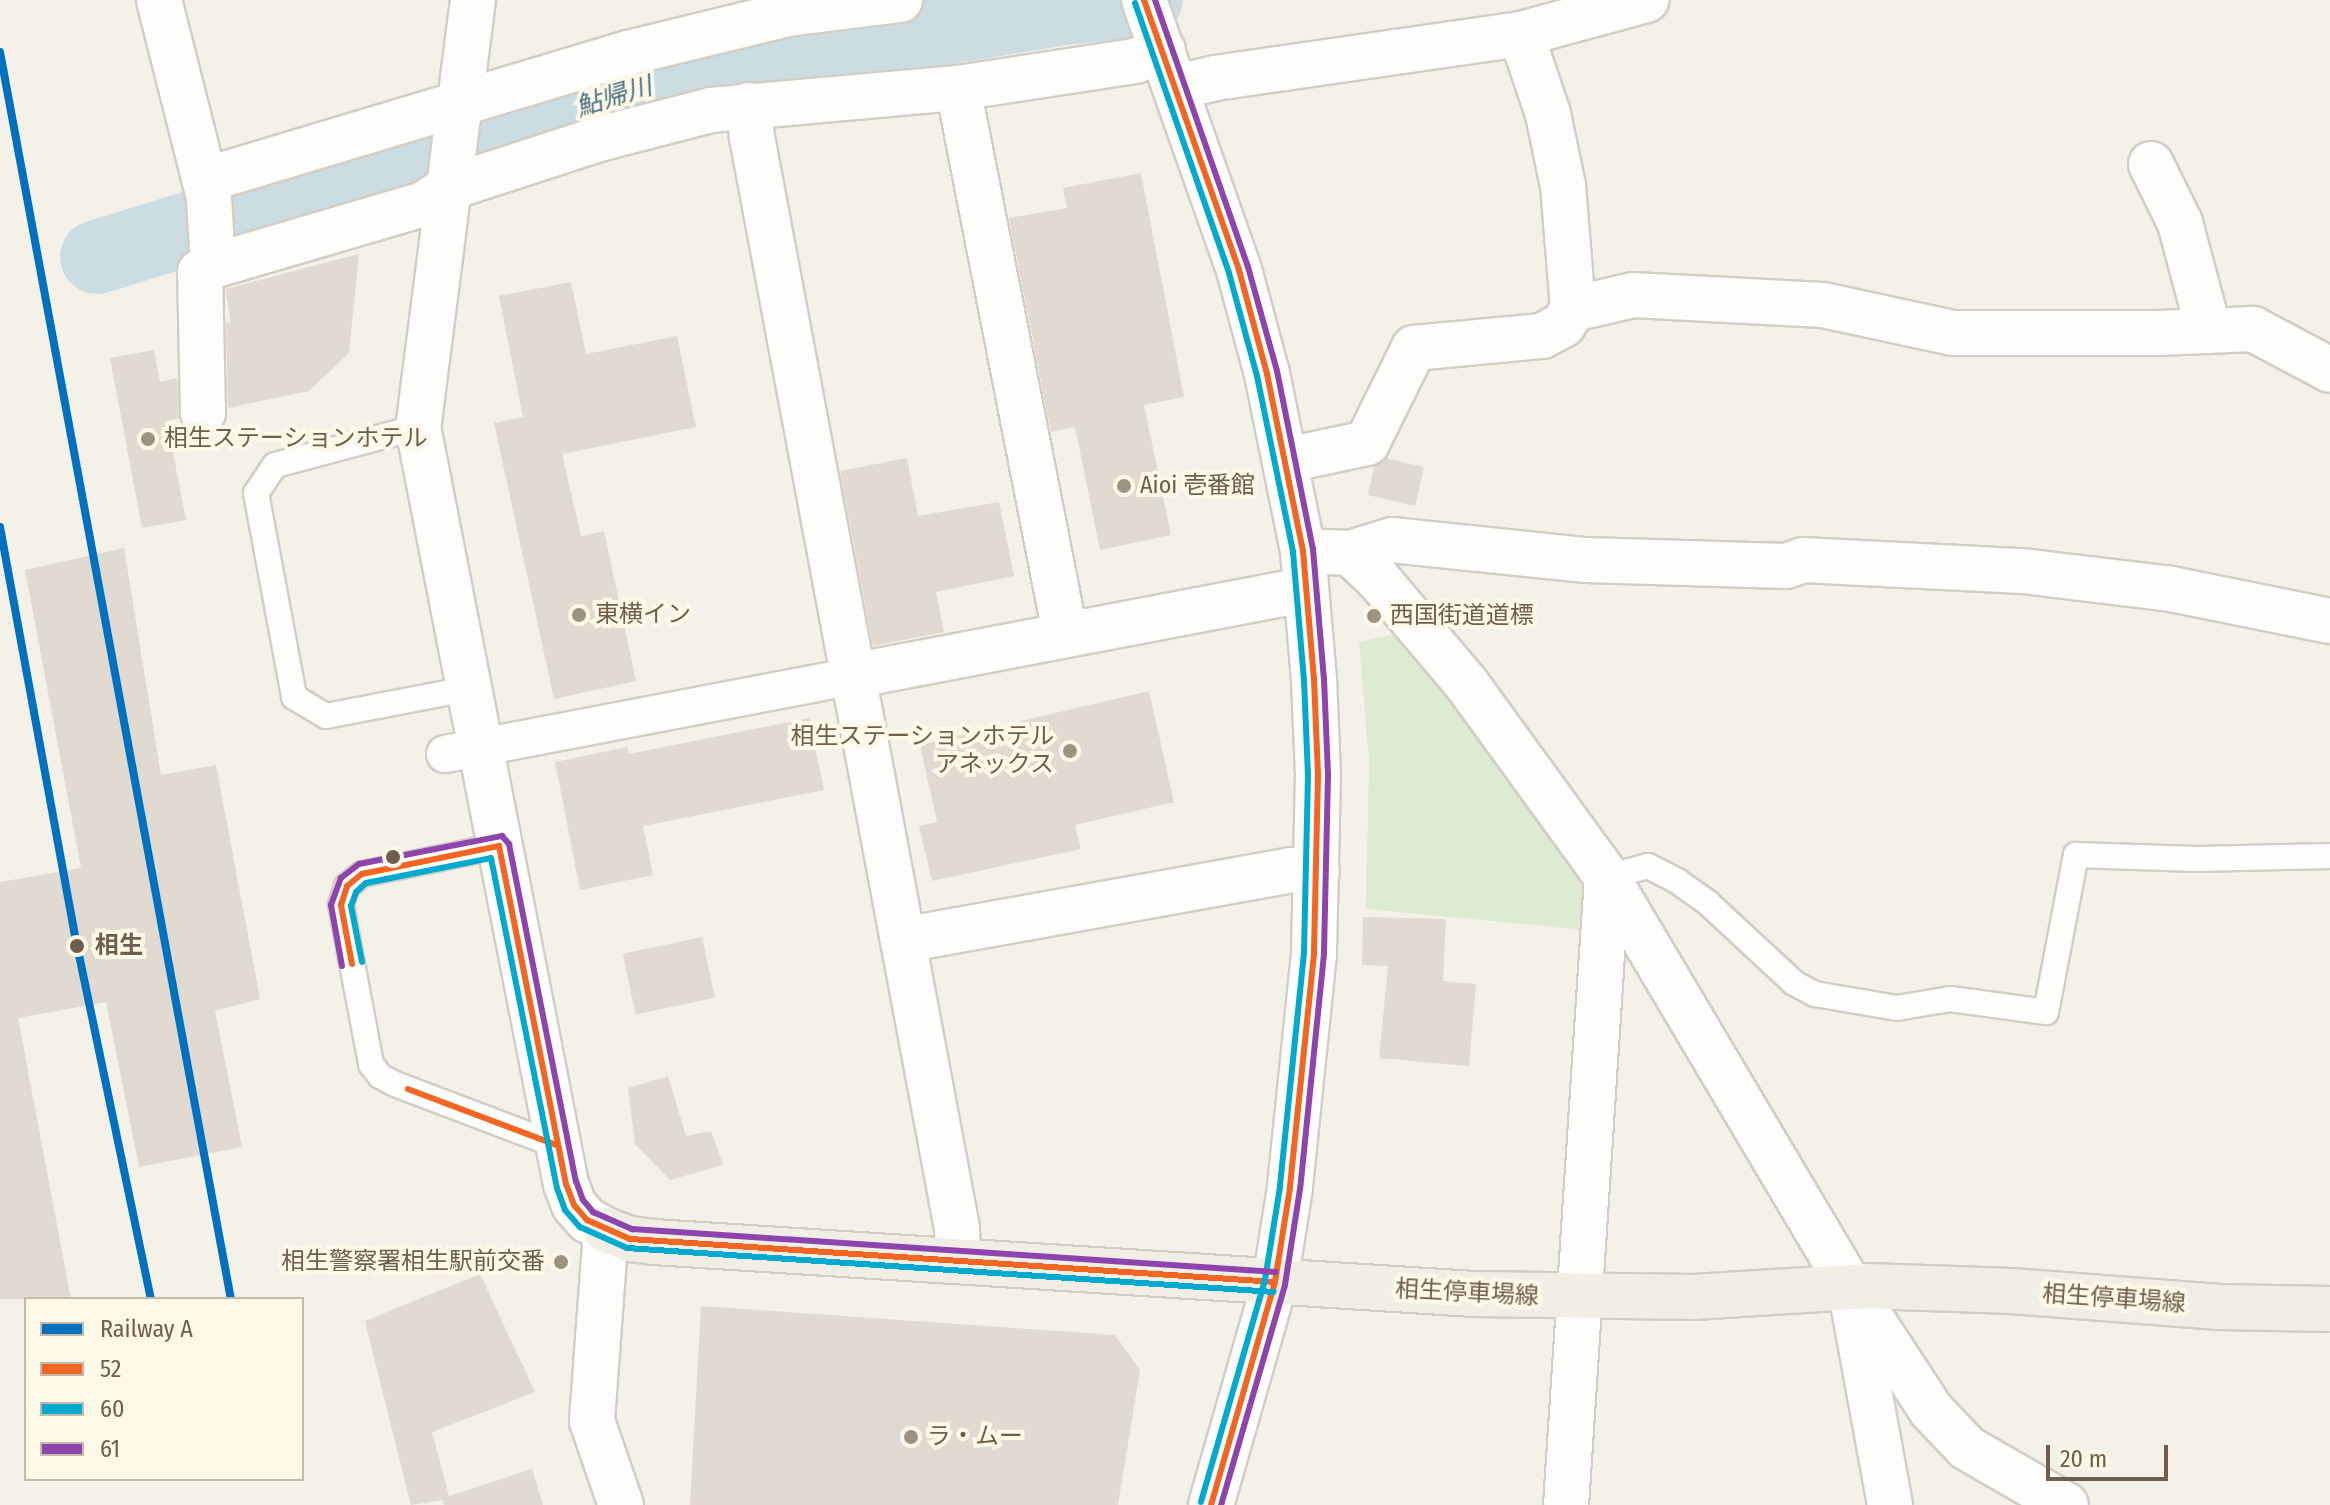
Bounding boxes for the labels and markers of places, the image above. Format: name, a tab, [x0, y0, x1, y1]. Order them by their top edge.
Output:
place label: 相生ステーションホテル	[164, 425, 428, 453]
marker: 相生ステーションホテル	[139, 430, 157, 448]
place label: Aioi 壱番館	[1140, 472, 1255, 500]
marker: Aioi 壱番館	[1115, 477, 1133, 495]
place label: 東横イン	[595, 601, 691, 629]
place label: 西国街道道標	[1390, 602, 1534, 630]
marker: 東横イン	[570, 606, 588, 624]
marker: 西国街道道標	[1365, 607, 1383, 625]
place label: 相生ステーションホテル アネックス	[790, 723, 1054, 779]
marker: 相生ステーションホテル アネックス	[1061, 742, 1079, 760]
unlabelled marker	[385, 849, 401, 865]
place label: 相生	[95, 932, 143, 960]
marker: 相生	[66, 935, 88, 957]
place label: 相生警察署相生駅前交番	[281, 1248, 545, 1276]
marker: 相生警察署相生駅前交番	[552, 1253, 570, 1271]
place label: ラ・ムー	[927, 1423, 1023, 1451]
marker: ラ・ムー	[902, 1428, 920, 1446]

